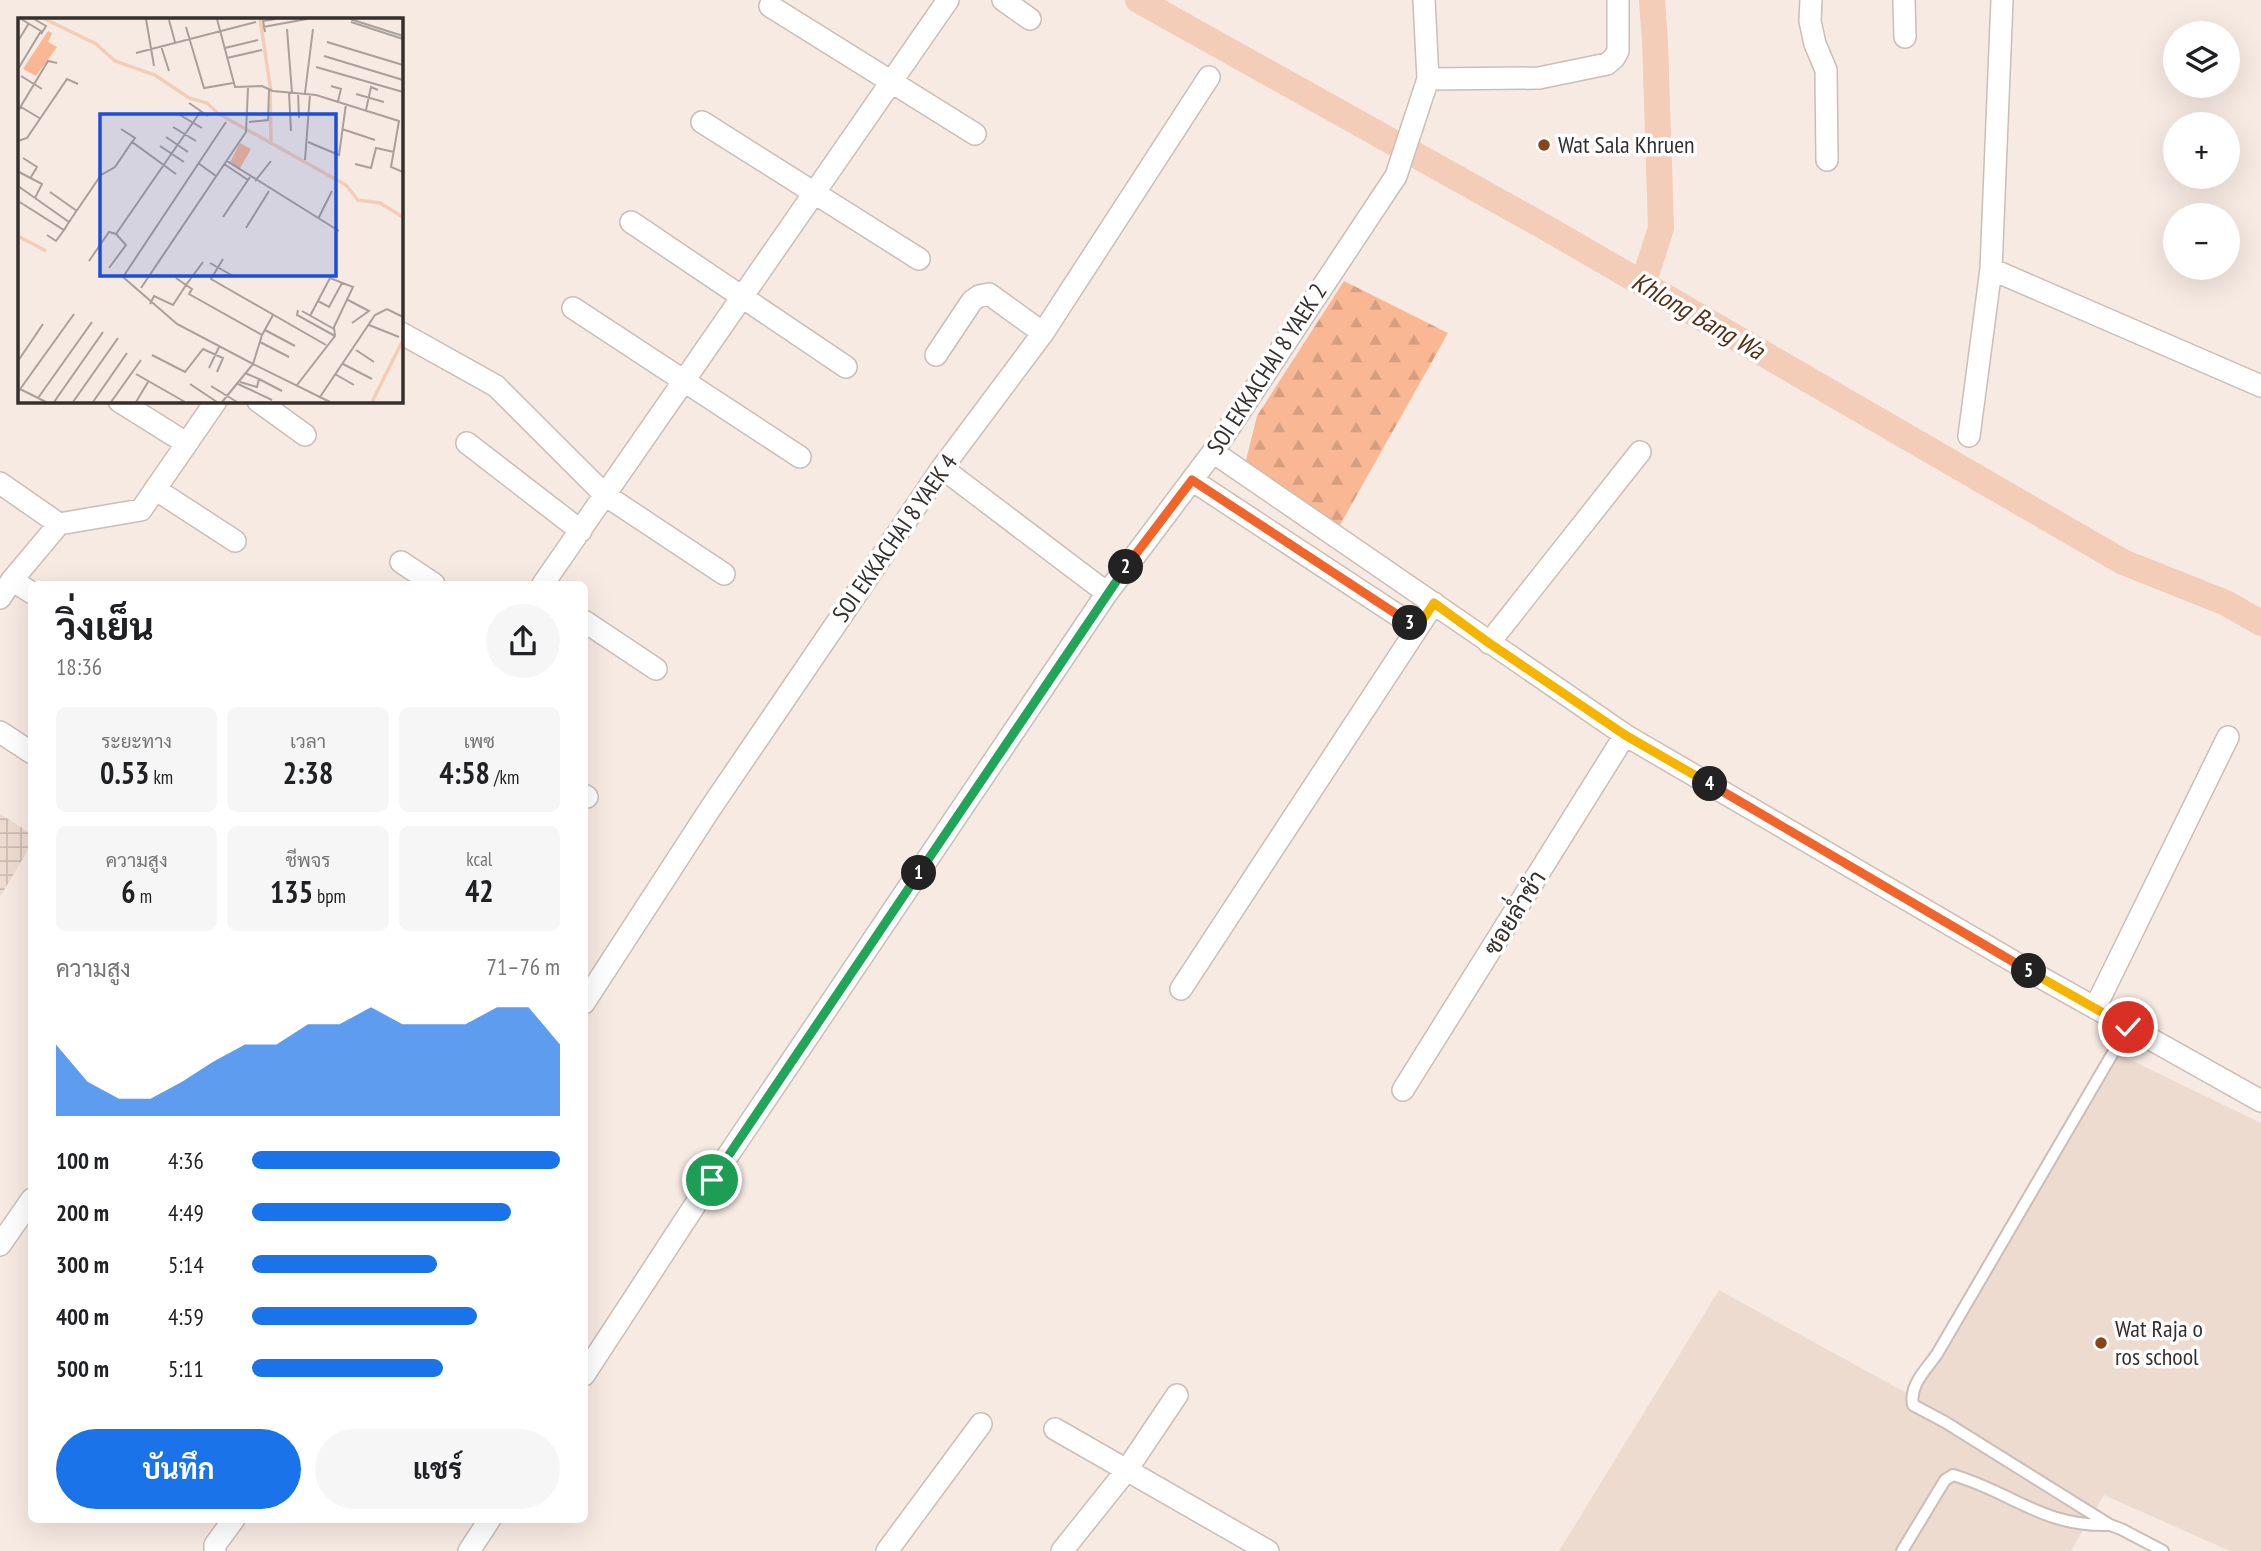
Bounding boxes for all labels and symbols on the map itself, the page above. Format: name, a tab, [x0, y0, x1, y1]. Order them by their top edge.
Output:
inset map	[18, 18, 402, 402]
place label: Wat Sala Khruen	[1558, 129, 1695, 160]
marker: Wat Sala Khruen	[1536, 137, 1552, 153]
water label: Khlong Bang Wa	[1626, 265, 1772, 367]
street label: SOI EKKACHAI 8 YAEK 2	[1200, 277, 1333, 460]
street label: SOI EKKACHAI 8 YAEK 4	[825, 448, 964, 628]
pin: 2	[1108, 550, 1144, 584]
pin: 3	[1392, 606, 1428, 640]
pin: 4	[1692, 766, 1728, 802]
pin: 1	[902, 856, 936, 890]
street label: ซอยล่ำชำ	[1474, 863, 1553, 961]
pin: 5	[2011, 954, 2046, 988]
pin	[2098, 997, 2158, 1057]
pin	[682, 1150, 742, 1210]
place label: Wat Raja o ros school	[2115, 1313, 2203, 1372]
marker: Wat Raja o ros school	[2093, 1335, 2109, 1351]

